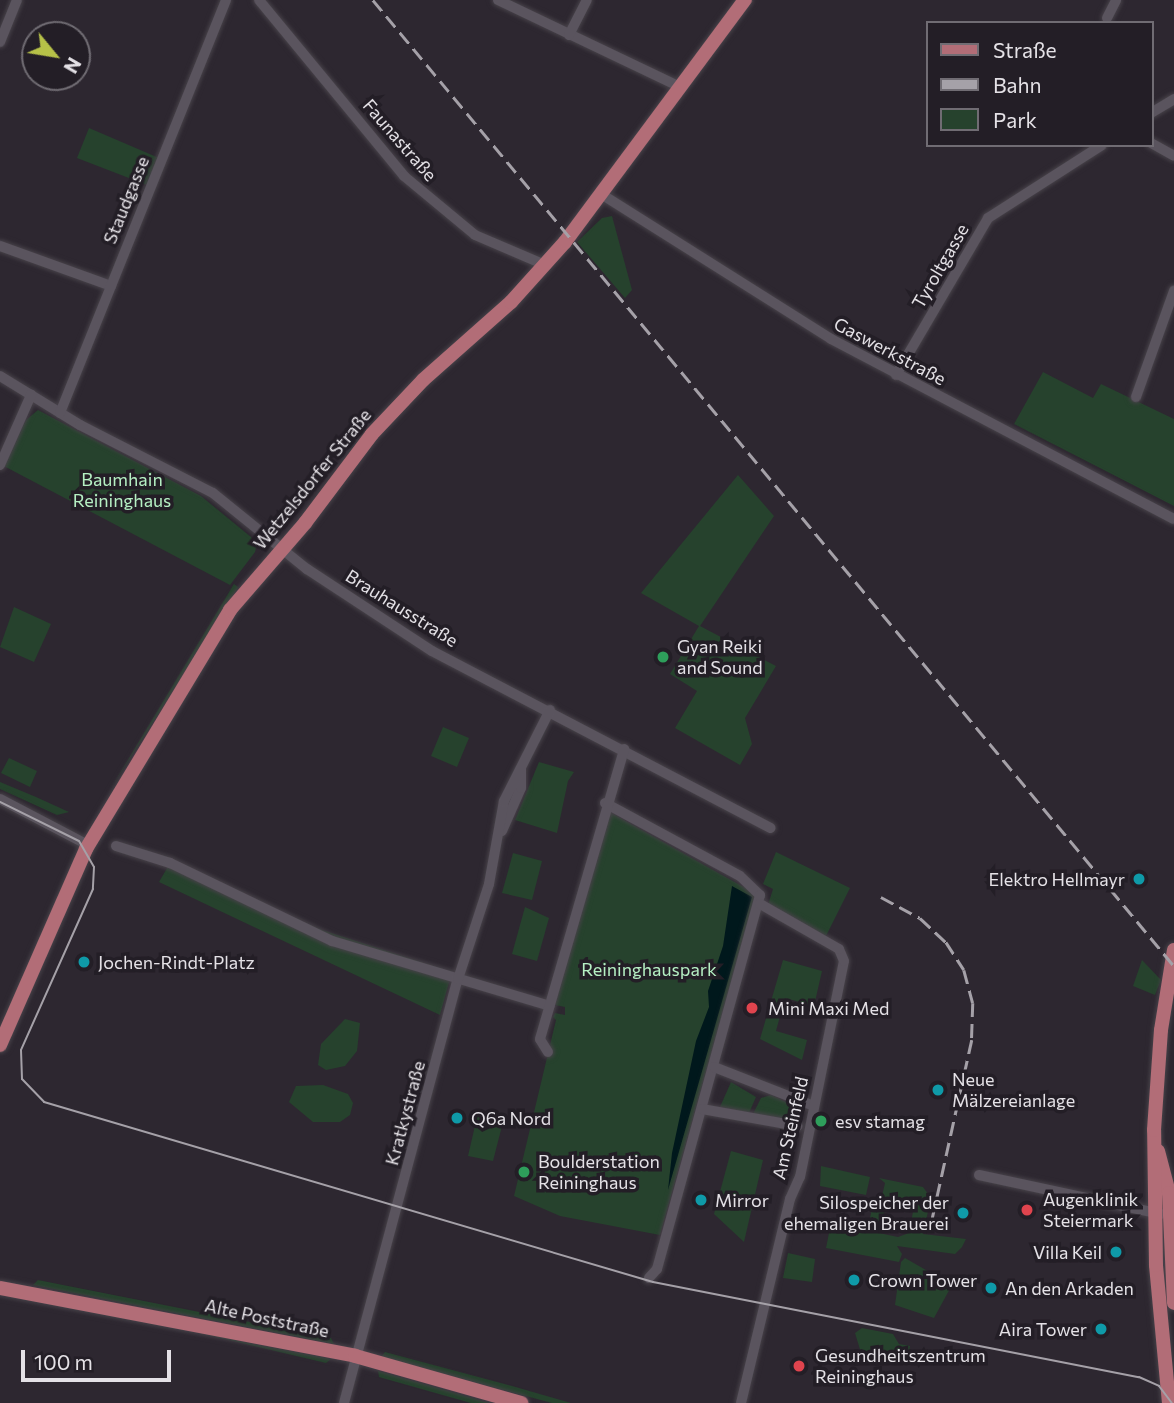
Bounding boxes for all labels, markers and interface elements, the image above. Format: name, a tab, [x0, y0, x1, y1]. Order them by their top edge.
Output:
north arrow	[21, 21, 91, 91]
legend	[926, 21, 1153, 147]
text: Straße	[993, 37, 1057, 62]
text: N	[59, 54, 86, 78]
text: Bahn	[993, 72, 1042, 97]
street label: Faunastraße	[359, 95, 441, 185]
text: Park	[993, 107, 1037, 132]
street label: Staudgasse	[99, 153, 153, 247]
street label: Tyroltgasse	[907, 220, 973, 312]
street label: Gaswerkstraße	[830, 312, 950, 390]
street label: Wetzelsdorfer Straße	[249, 404, 375, 554]
park label: Baumhain Reininghaus	[73, 469, 171, 512]
street label: Brauhausstraße	[342, 565, 462, 651]
place label: Gyan Reiki and Sound	[677, 636, 763, 678]
marker: Gyan Reiki and Sound	[655, 649, 671, 665]
place label: Elektro Hellmayr	[988, 868, 1125, 890]
marker: Elektro Hellmayr	[1131, 871, 1147, 887]
place label: Jochen-Rindt-Platz	[98, 951, 255, 973]
marker: Jochen-Rindt-Platz	[76, 954, 92, 970]
park label: Reininghauspark	[581, 958, 717, 980]
place label: Mini Maxi Med	[768, 997, 889, 1019]
marker: Mini Maxi Med	[742, 998, 762, 1018]
street label: Kratkystraße	[381, 1058, 429, 1168]
place label: Neue Mälzereianlage	[952, 1069, 1075, 1112]
street label: Am Steinfeld	[768, 1075, 812, 1181]
marker: Neue Mälzereianlage	[930, 1082, 946, 1098]
place label: Q6a Nord	[471, 1107, 551, 1129]
marker: Q6a Nord	[449, 1110, 465, 1126]
place label: esv stamag	[835, 1110, 925, 1132]
marker: esv stamag	[813, 1113, 829, 1129]
place label: Boulderstation Reininghaus	[538, 1151, 660, 1194]
marker: Boulderstation Reininghaus	[516, 1164, 532, 1180]
place label: Mirror	[715, 1189, 769, 1211]
place label: Augenklinik Steiermark	[1043, 1189, 1138, 1232]
marker: Mirror	[693, 1192, 709, 1208]
place label: Silospeicher der ehemaligen Brauerei	[784, 1192, 949, 1234]
marker: Augenklinik Steiermark	[1017, 1200, 1037, 1220]
marker: Silospeicher der ehemaligen Brauerei	[955, 1205, 971, 1221]
place label: Villa Keil	[1033, 1241, 1102, 1263]
marker: Villa Keil	[1108, 1244, 1124, 1260]
place label: Crown Tower	[868, 1269, 977, 1291]
marker: Crown Tower	[846, 1272, 862, 1288]
place label: An den Arkaden	[1005, 1277, 1134, 1299]
marker: An den Arkaden	[983, 1280, 999, 1296]
street label: Alte Poststraße	[203, 1294, 331, 1342]
place label: Aira Tower	[999, 1318, 1087, 1340]
marker: Aira Tower	[1093, 1321, 1109, 1337]
scale bar	[24, 1336, 175, 1380]
place label: Gesundheitszentrum Reininghaus	[815, 1345, 986, 1388]
text: 100 m	[34, 1349, 93, 1374]
marker: Gesundheitszentrum Reininghaus	[789, 1356, 809, 1376]

